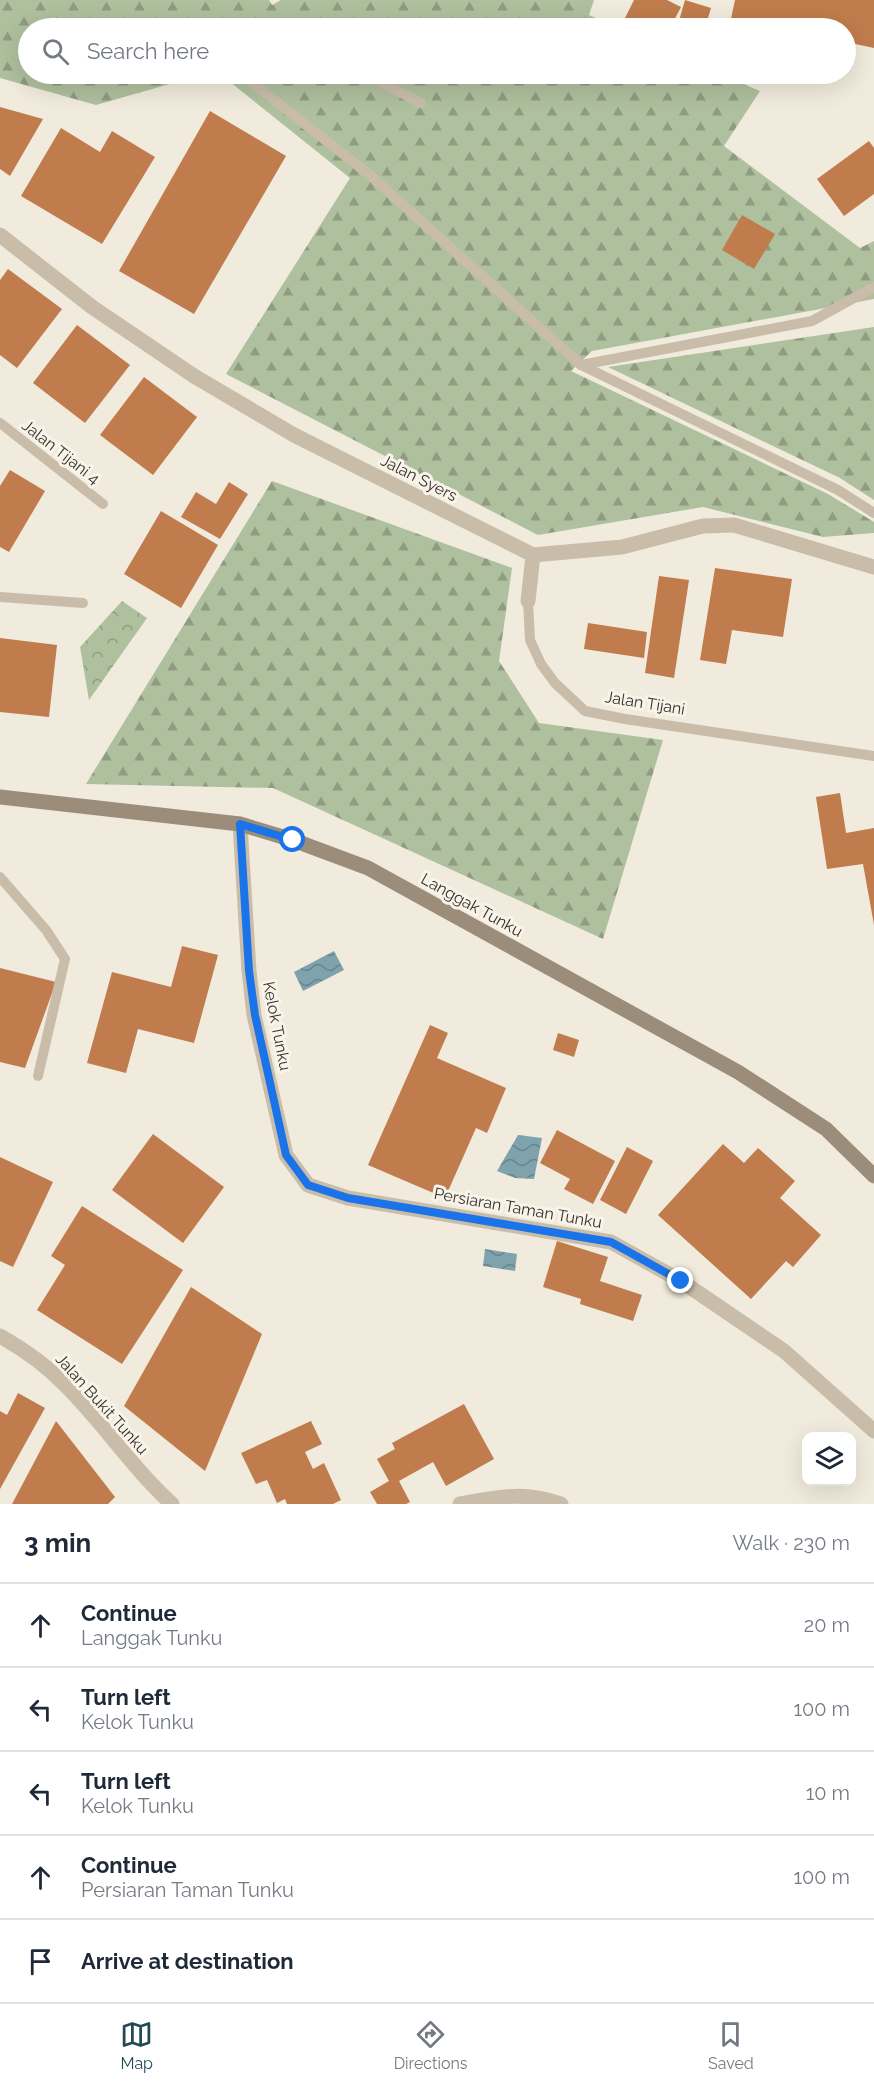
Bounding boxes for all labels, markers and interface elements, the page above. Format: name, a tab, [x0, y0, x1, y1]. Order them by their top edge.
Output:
search box	[18, 18, 856, 84]
icon: search	[39, 35, 72, 68]
text: Search here	[87, 38, 209, 64]
street label: Jalan Tijani 4	[18, 416, 104, 488]
street label: Jalan Syers	[378, 451, 461, 505]
street label: Jalan Tijani	[604, 687, 686, 719]
route start	[279, 826, 305, 852]
street label: Langgak Tunku	[418, 869, 526, 941]
street label: Kelok Tunku	[259, 980, 295, 1072]
street label: Persiaran Taman Tunku	[432, 1184, 604, 1232]
route end	[667, 1267, 693, 1293]
street label: Jalan Bukit Tunku	[52, 1350, 152, 1458]
map controls	[802, 1432, 856, 1486]
button: layers	[802, 1432, 856, 1486]
text: 3 min	[24, 1528, 91, 1558]
text: Walk · 230 m	[732, 1531, 850, 1555]
text: Continue	[81, 1600, 177, 1626]
icon: ahead	[24, 1609, 57, 1642]
text: 20 m	[804, 1613, 850, 1637]
text: Langgak Tunku	[81, 1626, 223, 1650]
text: Turn left	[81, 1684, 171, 1710]
icon: left	[24, 1693, 57, 1726]
text: 100 m	[793, 1697, 850, 1721]
text: Kelok Tunku	[81, 1710, 194, 1734]
text: Turn left	[81, 1768, 171, 1794]
icon: left	[24, 1777, 57, 1810]
text: 10 m	[806, 1781, 850, 1805]
text: Kelok Tunku	[81, 1794, 194, 1818]
text: Continue	[81, 1852, 177, 1878]
icon: ahead	[24, 1861, 57, 1894]
text: 100 m	[793, 1865, 850, 1889]
text: Persiaran Taman Tunku	[81, 1878, 294, 1902]
icon: arrive	[24, 1945, 57, 1978]
text: Arrive at destination	[81, 1948, 294, 1974]
tab: Map	[120, 2018, 153, 2073]
tab: Directions	[394, 2018, 468, 2073]
tab: Saved	[708, 2018, 754, 2073]

